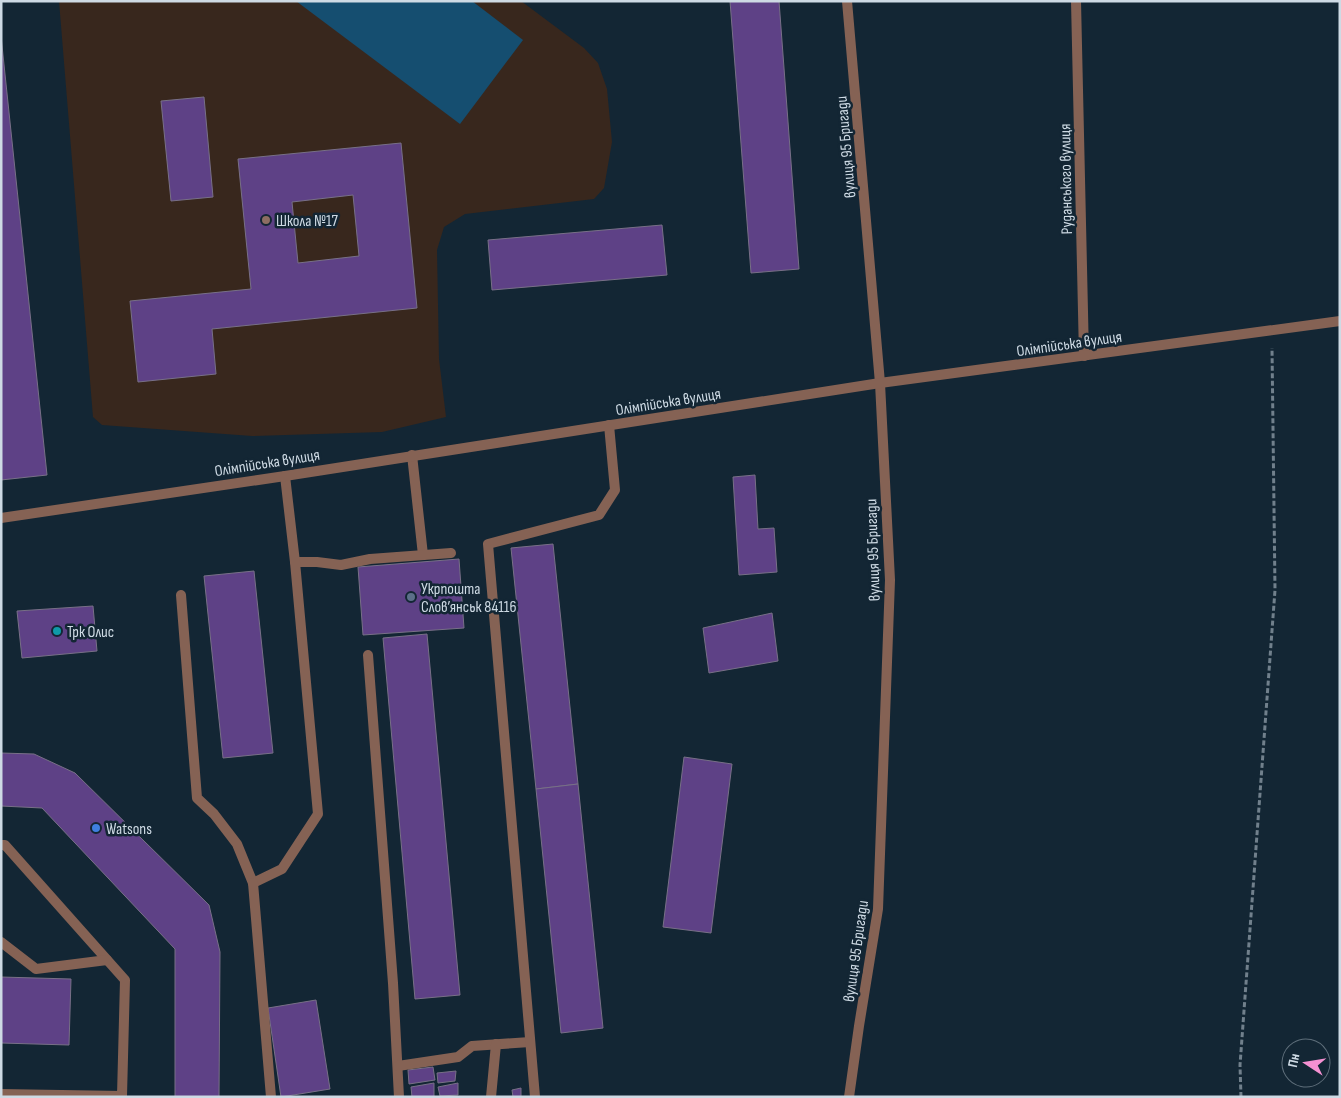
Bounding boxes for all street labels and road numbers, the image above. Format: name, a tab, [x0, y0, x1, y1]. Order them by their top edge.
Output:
street label: вулиця 95 Бригади	[833, 95, 860, 199]
street label: Руданського вулиця	[1056, 123, 1077, 234]
street label: Олімпійська вулиця	[1015, 328, 1123, 361]
street label: Олімпійська вулиця	[614, 385, 722, 420]
street label: Олімпійська вулиця	[213, 446, 321, 481]
street label: вулиця 95 Бригади	[862, 498, 885, 601]
street label: вулиця 95 Бригади	[840, 899, 873, 1003]

